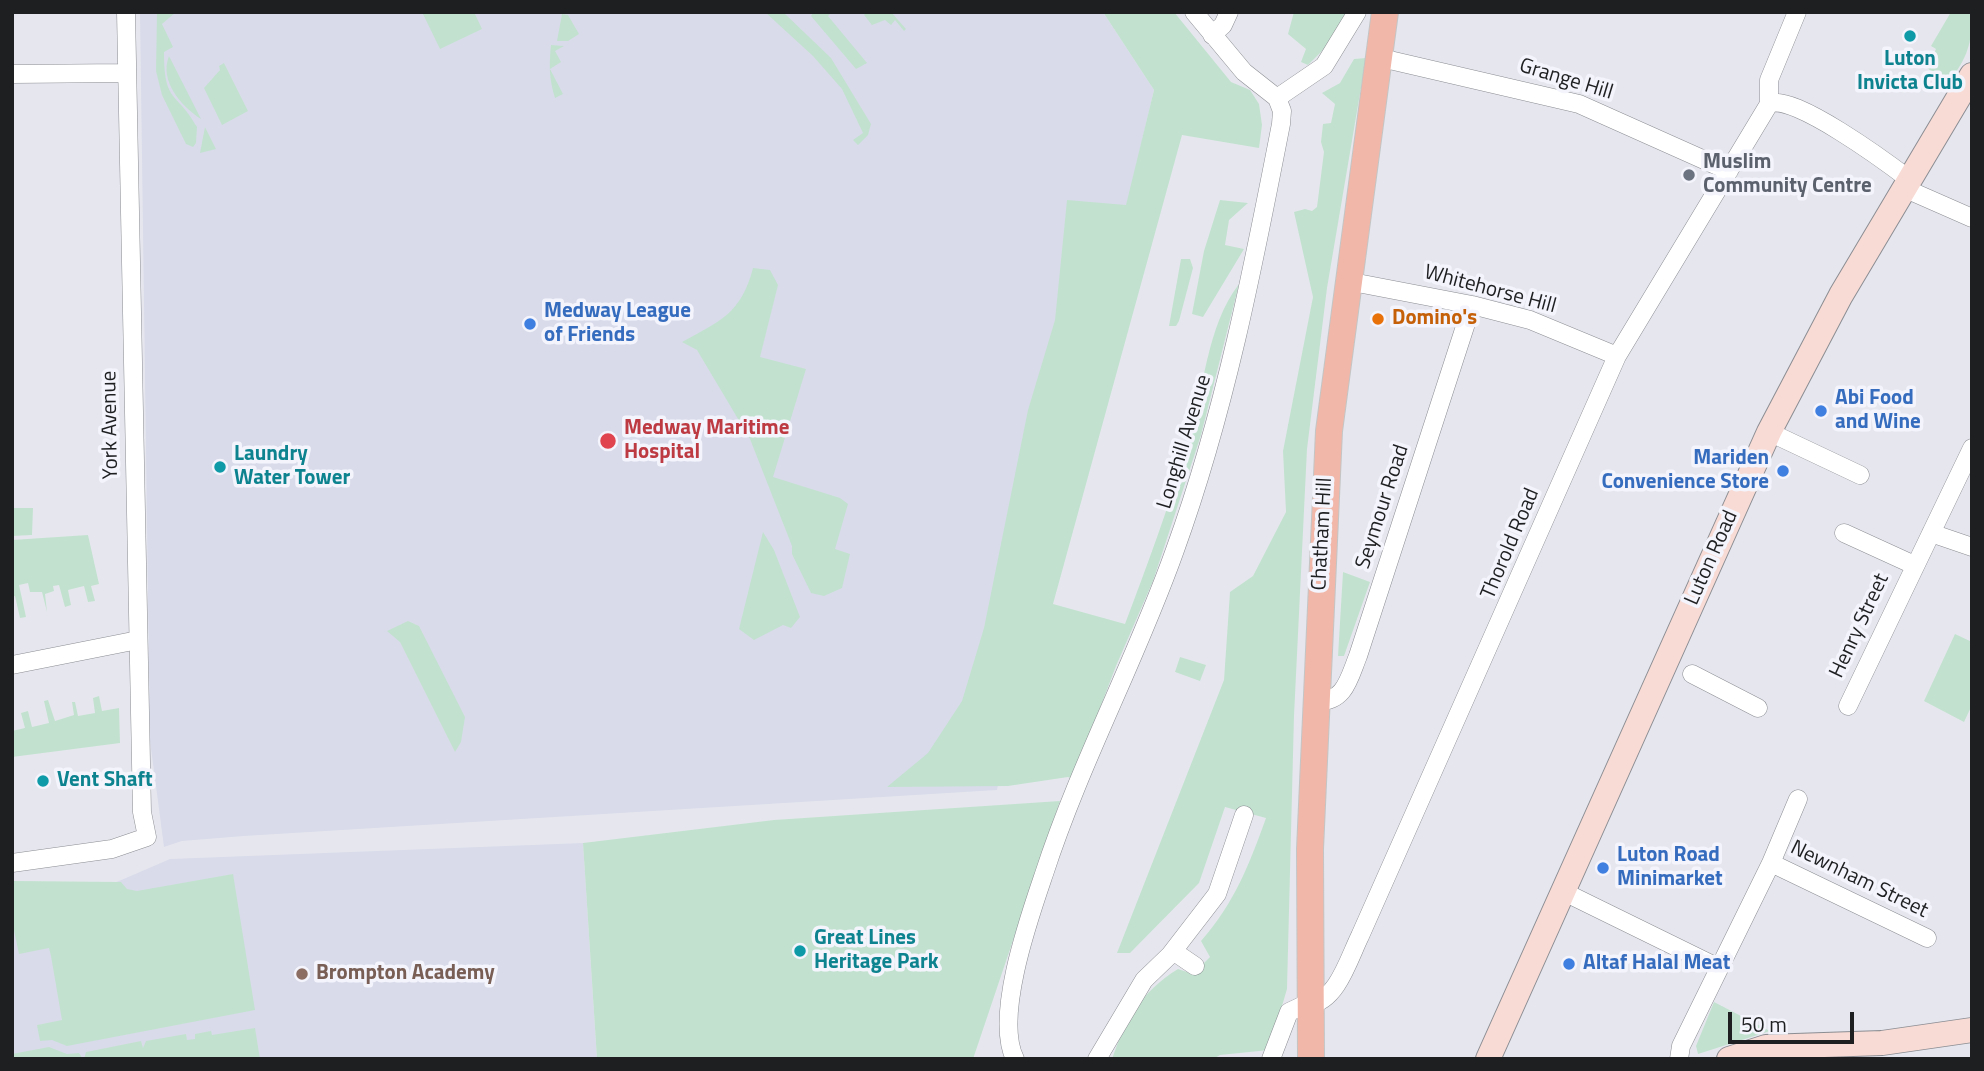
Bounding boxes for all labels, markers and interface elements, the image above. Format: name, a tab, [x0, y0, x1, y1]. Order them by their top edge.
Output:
marker: Luton Invicta Club	[1902, 28, 1918, 44]
place label: Luton Invicta Club	[1857, 47, 1963, 97]
street label: Grange Hill	[1516, 54, 1616, 106]
place label: Muslim Community Centre	[1703, 150, 1872, 200]
marker: Muslim Community Centre	[1681, 167, 1697, 183]
street label: Whitehorse Hill	[1421, 260, 1559, 320]
place label: Medway League of Friends	[544, 299, 691, 349]
place label: Domino's	[1392, 306, 1477, 332]
marker: Domino's	[1370, 311, 1386, 327]
marker: Medway League of Friends	[522, 316, 538, 332]
street label: York Avenue	[97, 371, 125, 479]
street label: Longhill Avenue	[1153, 372, 1217, 512]
place label: Abi Food and Wine	[1835, 386, 1921, 436]
marker: Abi Food and Wine	[1813, 403, 1829, 419]
place label: Medway Maritime Hospital	[624, 416, 789, 466]
marker: Medway Maritime Hospital	[598, 431, 618, 451]
place label: Laundry Water Tower	[234, 442, 350, 492]
street label: Seymour Road	[1351, 442, 1415, 572]
place label: Mariden Convenience Store	[1601, 446, 1769, 496]
marker: Laundry Water Tower	[212, 459, 228, 475]
marker: Mariden Convenience Store	[1775, 463, 1791, 479]
street label: Chatham Hill	[1307, 477, 1339, 591]
street label: Thorold Road	[1476, 485, 1546, 603]
street label: Luton Road	[1680, 507, 1744, 609]
street label: Henry Street	[1825, 570, 1895, 682]
place label: Vent Shaft	[57, 768, 153, 794]
marker: Vent Shaft	[35, 773, 51, 789]
street label: Newnham Street	[1786, 836, 1932, 924]
place label: Luton Road Minimarket	[1617, 843, 1723, 893]
marker: Luton Road Minimarket	[1595, 860, 1611, 876]
place label: Great Lines Heritage Park	[814, 926, 939, 976]
marker: Great Lines Heritage Park	[792, 943, 808, 959]
place label: Altaf Halal Meat	[1583, 951, 1730, 977]
marker: Altaf Halal Meat	[1561, 956, 1577, 972]
place label: Brompton Academy	[316, 961, 495, 987]
marker: Brompton Academy	[294, 966, 310, 982]
scale bar	[1732, 998, 1858, 1042]
text: 50 m	[1741, 1008, 1787, 1040]

